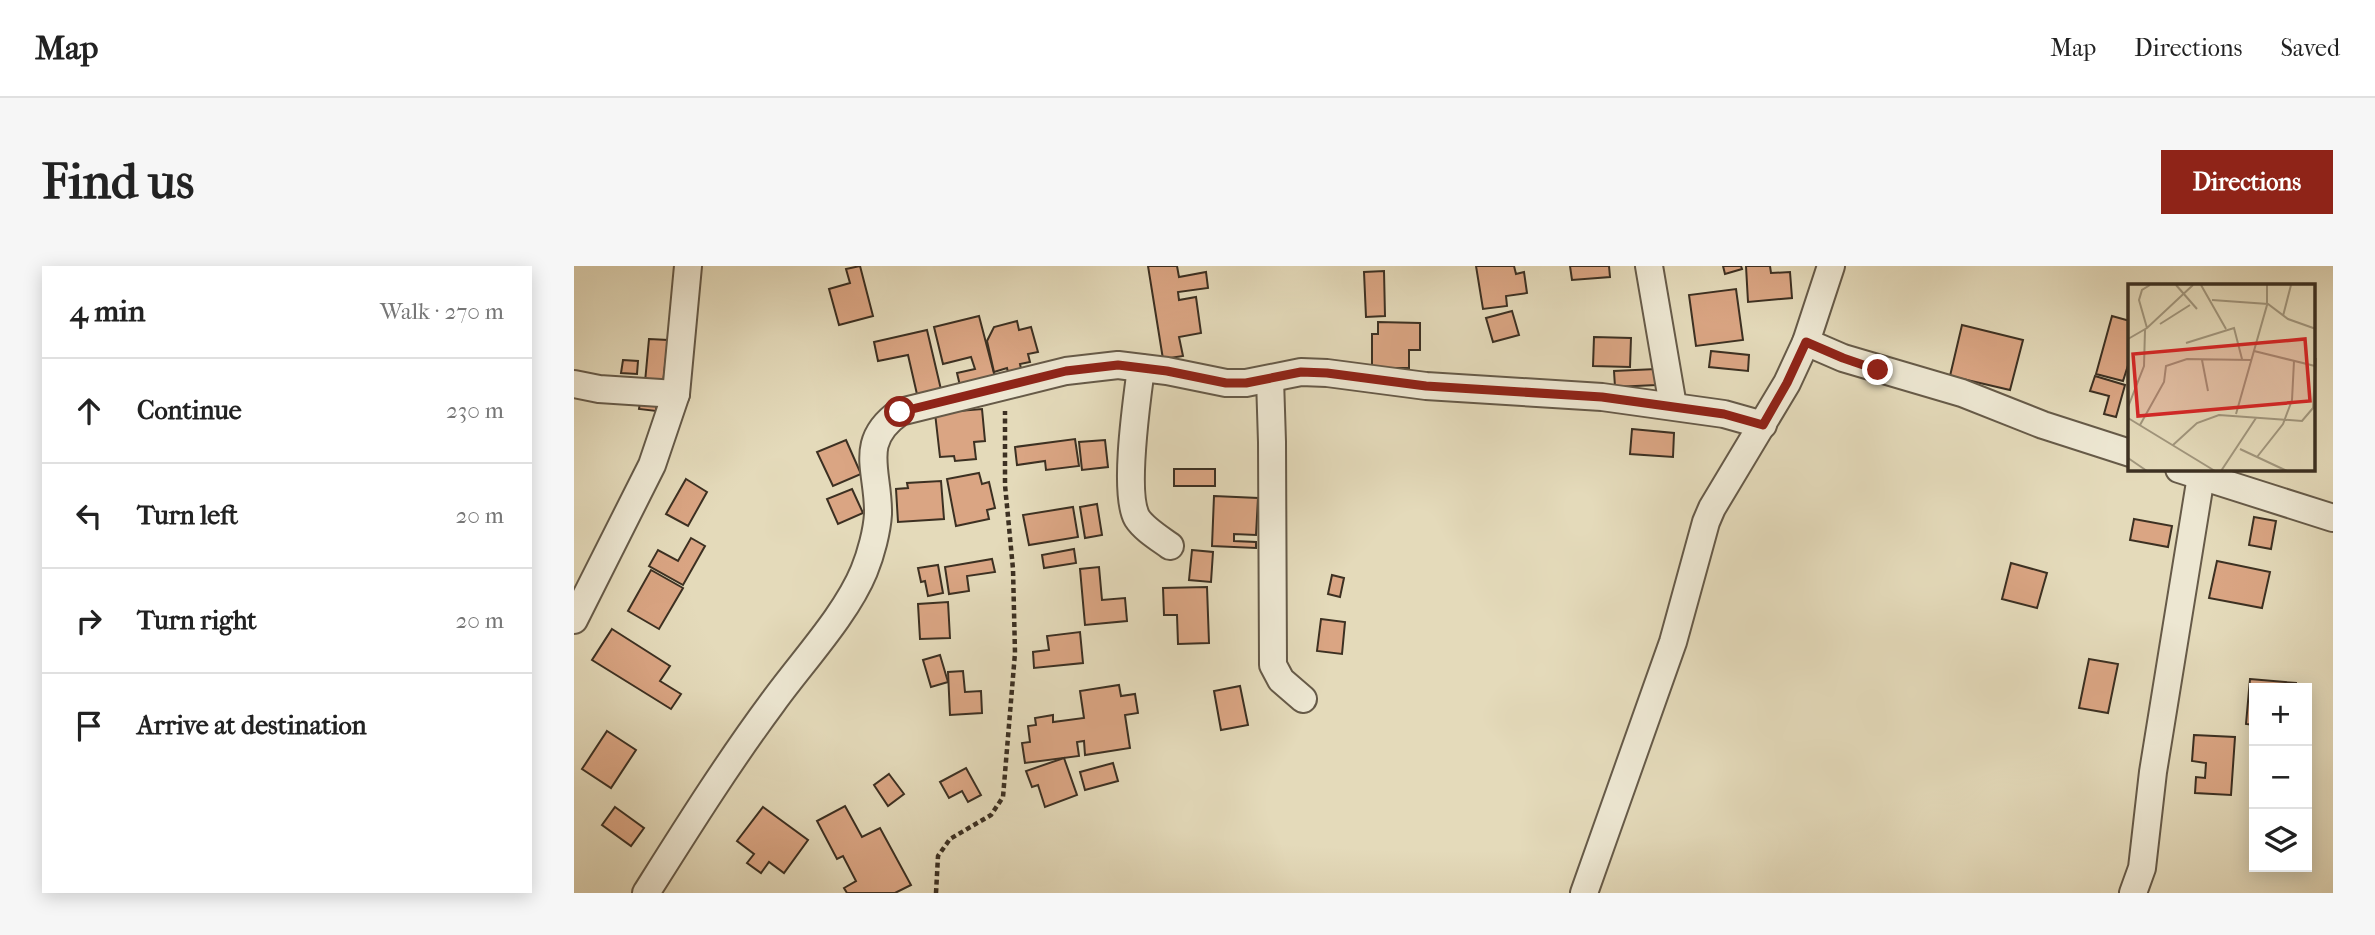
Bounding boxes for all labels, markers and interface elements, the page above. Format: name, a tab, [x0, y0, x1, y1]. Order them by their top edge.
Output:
text: Map	[35, 29, 98, 68]
text: Map	[2050, 34, 2096, 62]
text: Directions	[2134, 34, 2242, 62]
text: Saved	[2280, 34, 2340, 62]
button: Directions	[2161, 150, 2333, 214]
text: Find us	[42, 153, 194, 211]
inset map	[2128, 284, 2316, 471]
text: 4 min	[70, 294, 145, 329]
text: Walk · 270 m	[380, 298, 504, 325]
route end	[1862, 354, 1893, 385]
icon: ahead	[70, 392, 108, 430]
text: Continue	[137, 395, 242, 426]
route start	[884, 396, 915, 427]
text: 230 m	[446, 397, 504, 424]
icon: left	[70, 497, 108, 535]
text: Turn left	[137, 500, 238, 531]
text: 20 m	[455, 502, 504, 529]
icon: right	[70, 602, 108, 640]
text: Turn right	[137, 605, 257, 636]
text: 20 m	[455, 607, 504, 634]
map controls	[2249, 683, 2312, 872]
button: +	[2249, 683, 2312, 746]
icon: arrive	[70, 707, 108, 745]
text: Arrive at destination	[137, 710, 367, 741]
button: −	[2249, 746, 2312, 809]
button: layers	[2249, 809, 2312, 872]

